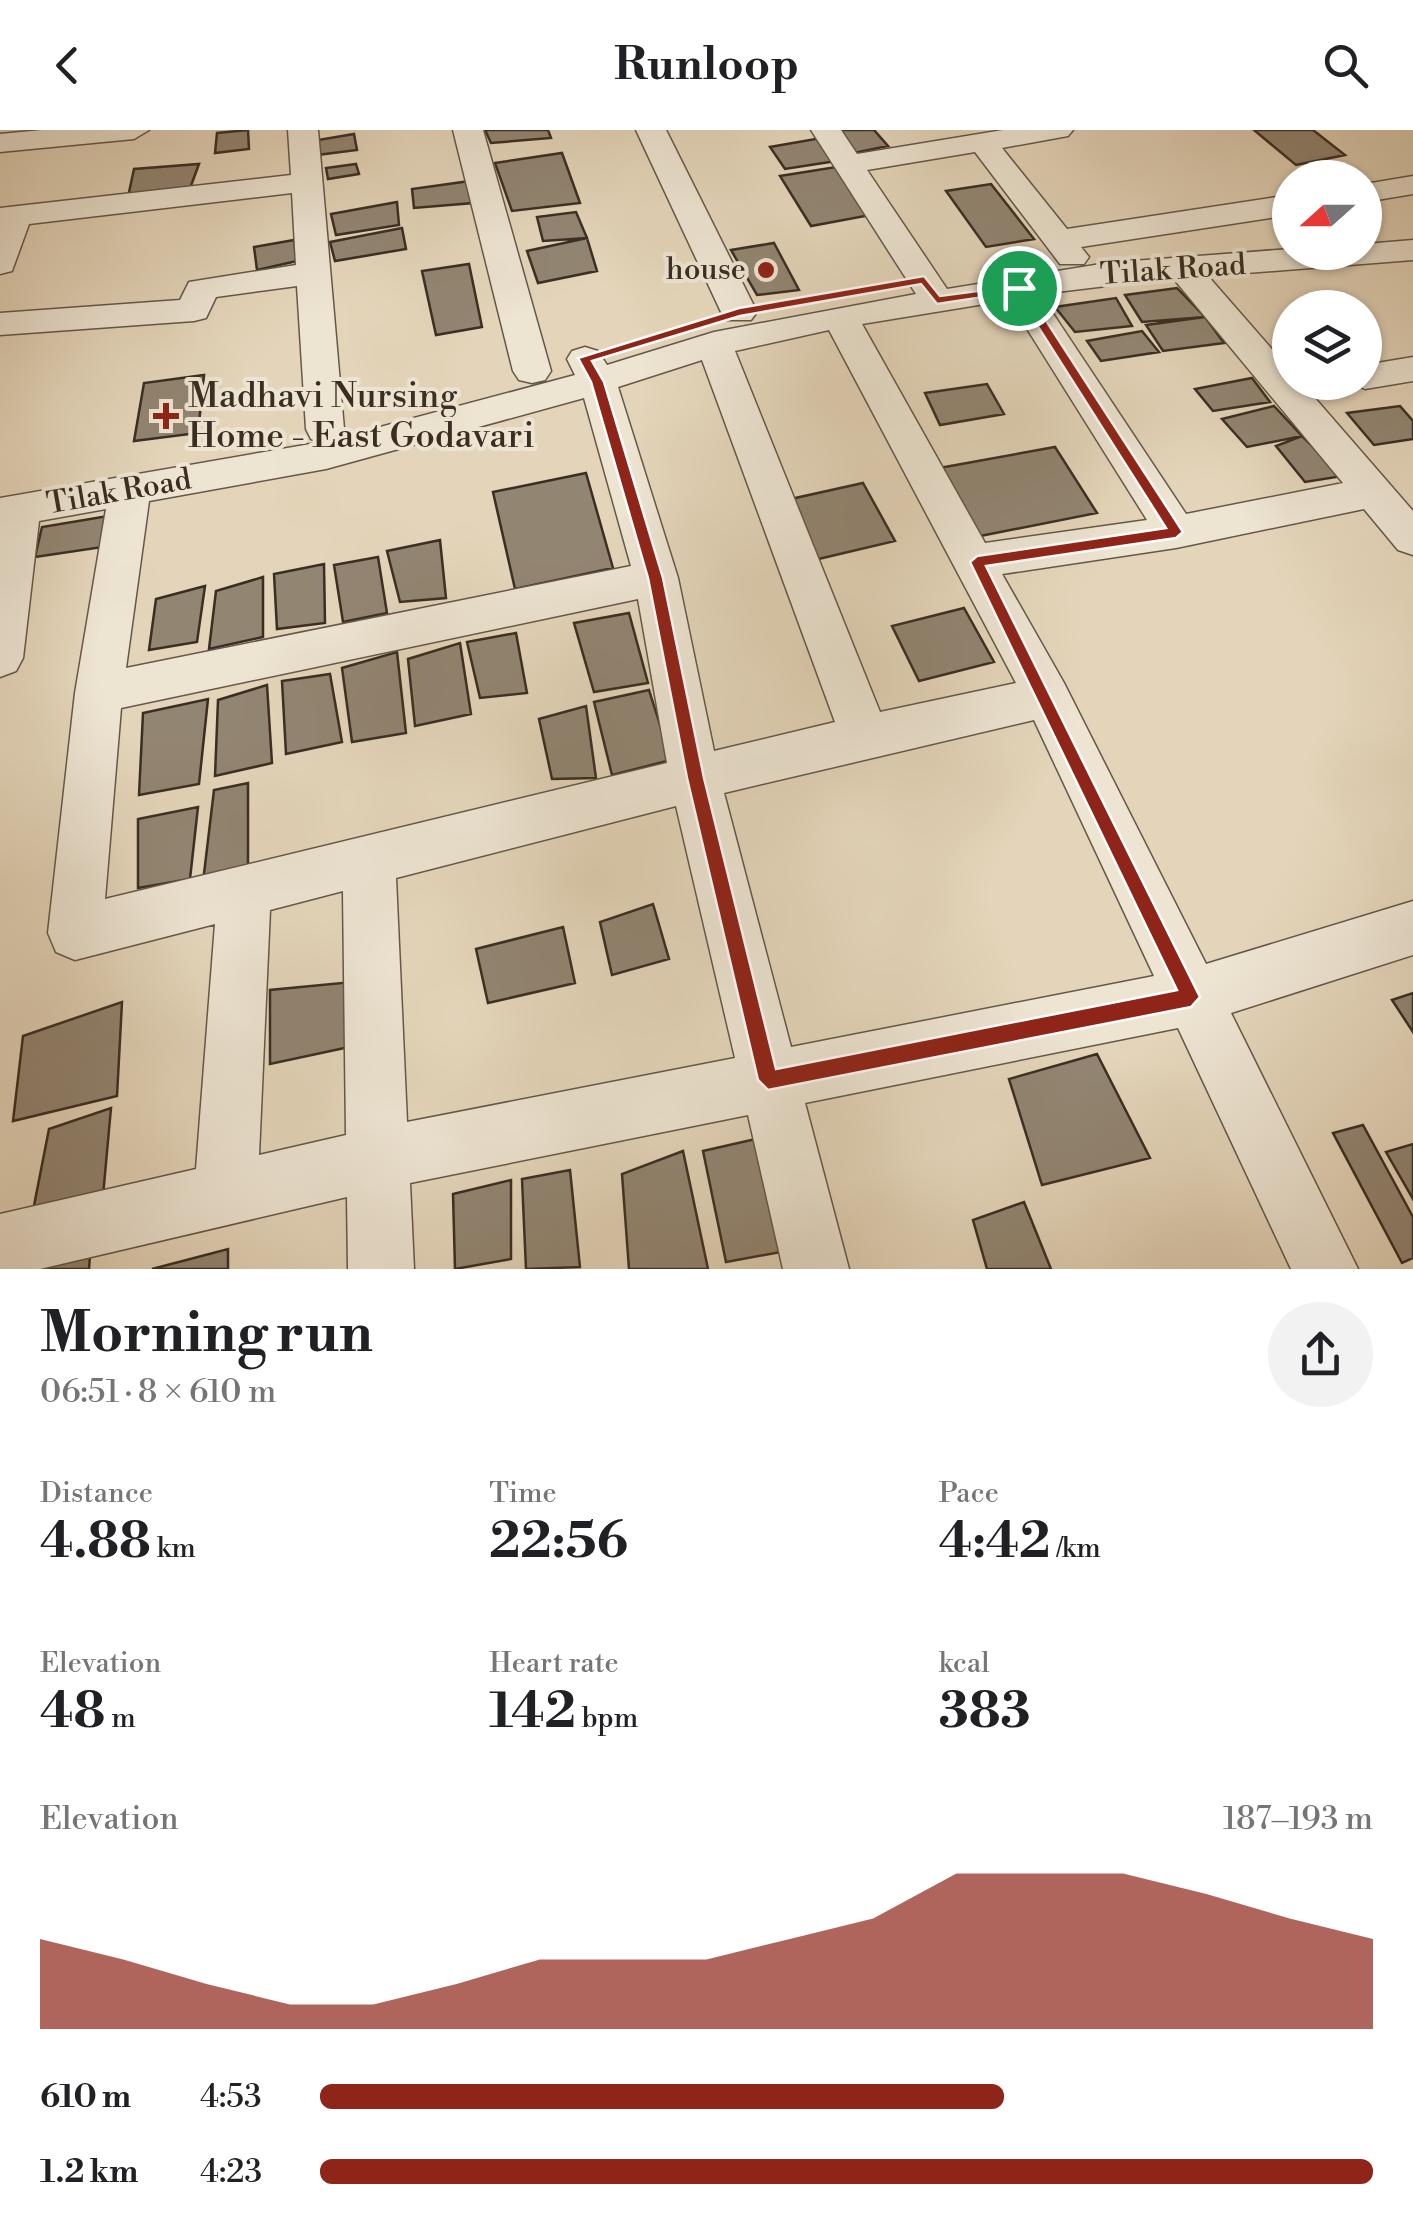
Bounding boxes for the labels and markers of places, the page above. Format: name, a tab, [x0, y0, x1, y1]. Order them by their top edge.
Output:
pin	[977, 246, 1062, 331]
place label: house	[666, 251, 746, 289]
marker: house	[755, 259, 777, 281]
place label: Madhavi Nursing Home - East Godavari	[188, 375, 535, 458]
marker: Madhavi Nursing Home - East Godavari	[153, 403, 179, 429]

